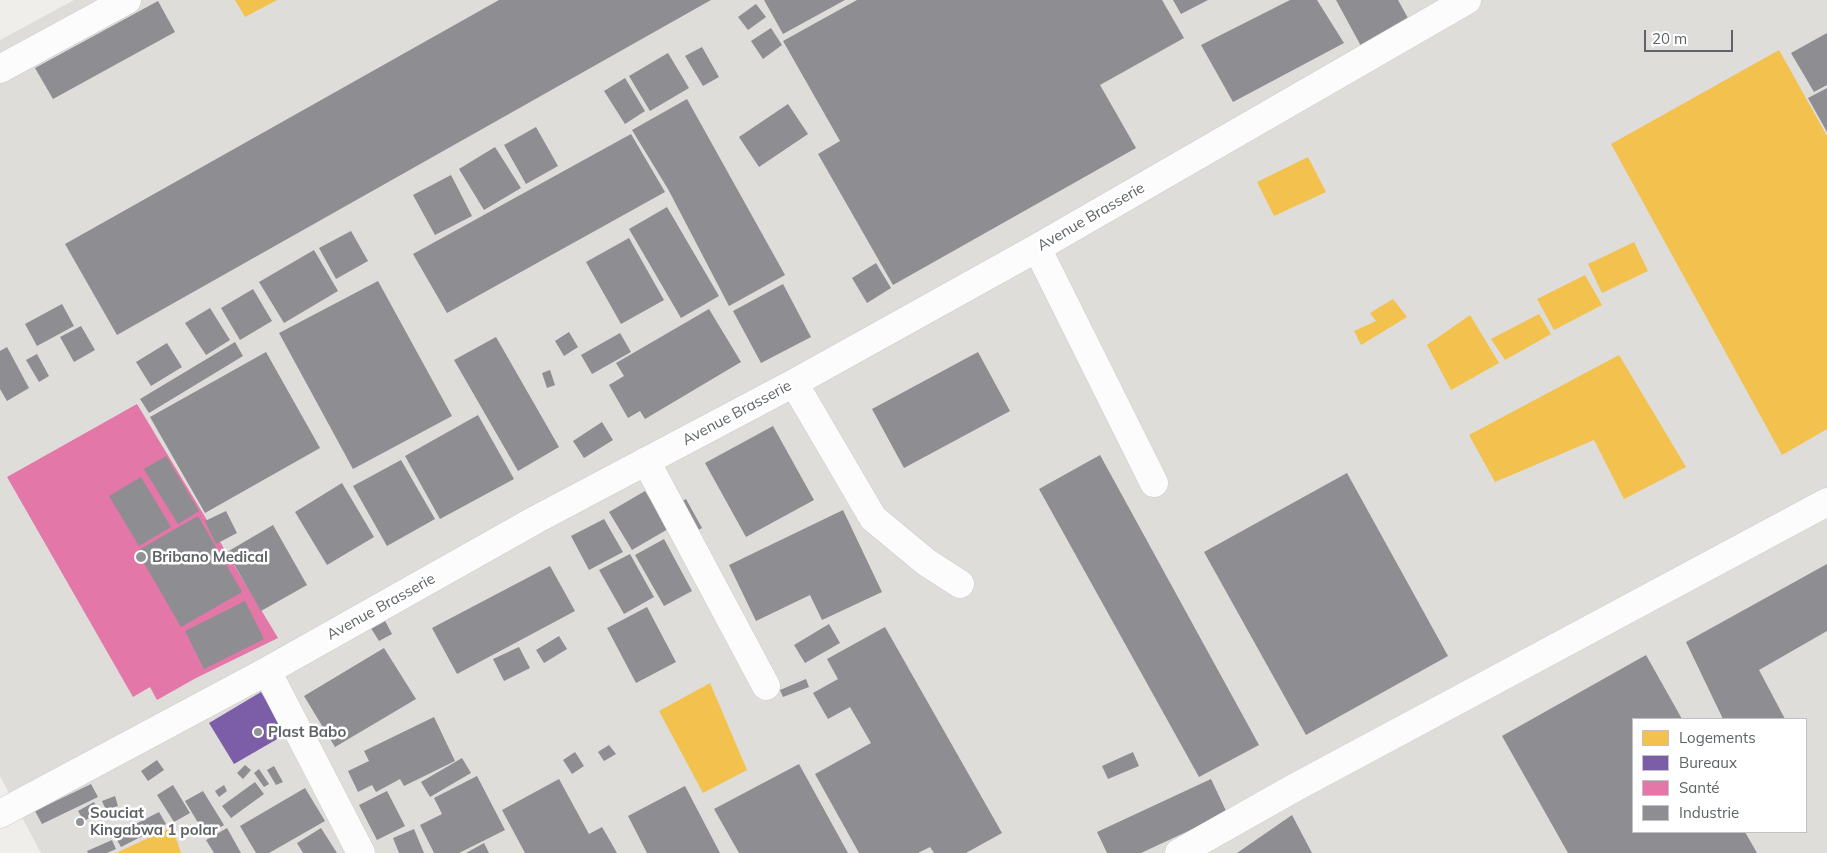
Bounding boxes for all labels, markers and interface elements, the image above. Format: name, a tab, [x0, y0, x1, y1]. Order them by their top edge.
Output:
scale bar	[1647, 20, 1736, 52]
text: 20 m	[1652, 29, 1687, 48]
street label: Avenue Brasserie	[1034, 179, 1148, 255]
street label: Avenue Brasserie	[679, 377, 795, 449]
place label: Bribano Medical	[152, 548, 268, 566]
marker: Bribano Medical	[134, 550, 148, 564]
street label: Avenue Brasserie	[324, 570, 438, 644]
legend	[1632, 718, 1807, 833]
place label: Plast Babo	[268, 723, 346, 741]
marker: Plast Babo	[252, 726, 264, 738]
text: Logements	[1679, 728, 1756, 747]
text: Bureaux	[1679, 753, 1737, 772]
text: Santé	[1679, 778, 1719, 797]
text: Industrie	[1679, 803, 1739, 822]
place label: Souciat Kingabwa 1 polar	[90, 804, 218, 839]
marker: Souciat Kingabwa 1 polar	[74, 816, 86, 828]

